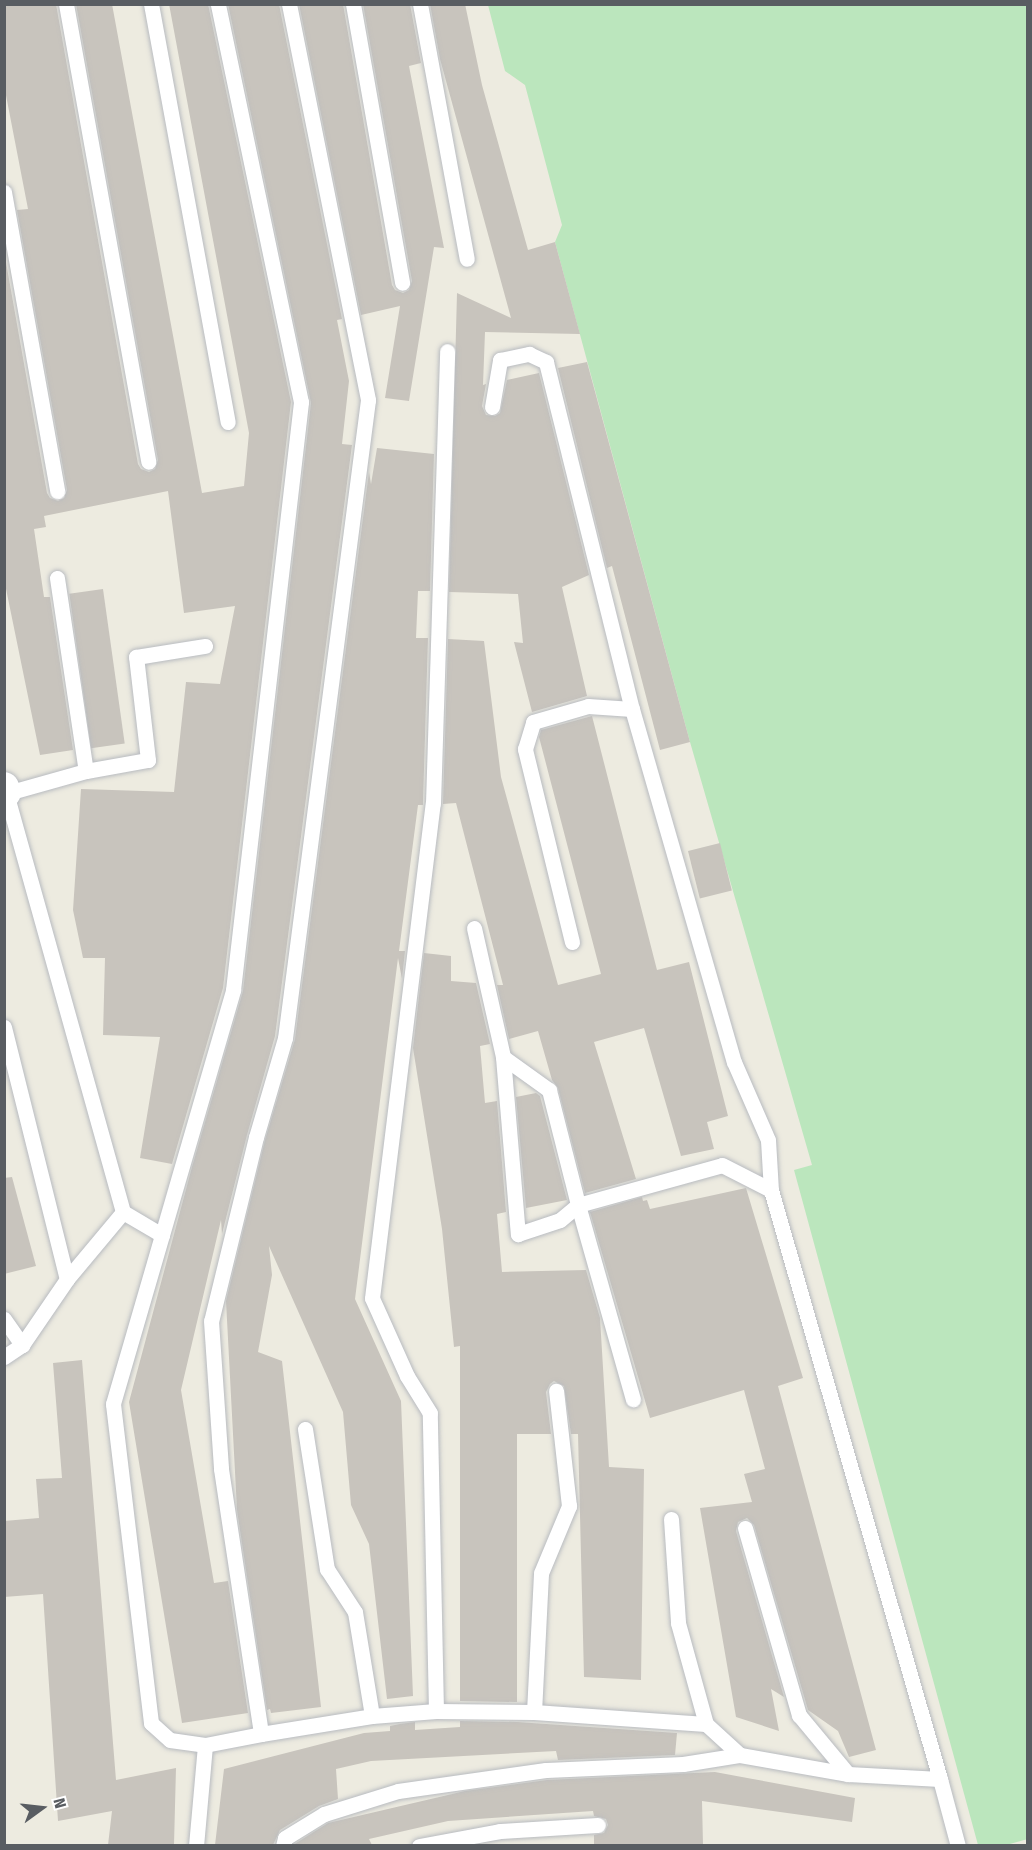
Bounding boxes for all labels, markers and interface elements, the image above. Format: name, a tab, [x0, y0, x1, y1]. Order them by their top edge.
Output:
north arrow	[12, 1778, 72, 1838]
text: N	[49, 1796, 70, 1810]

